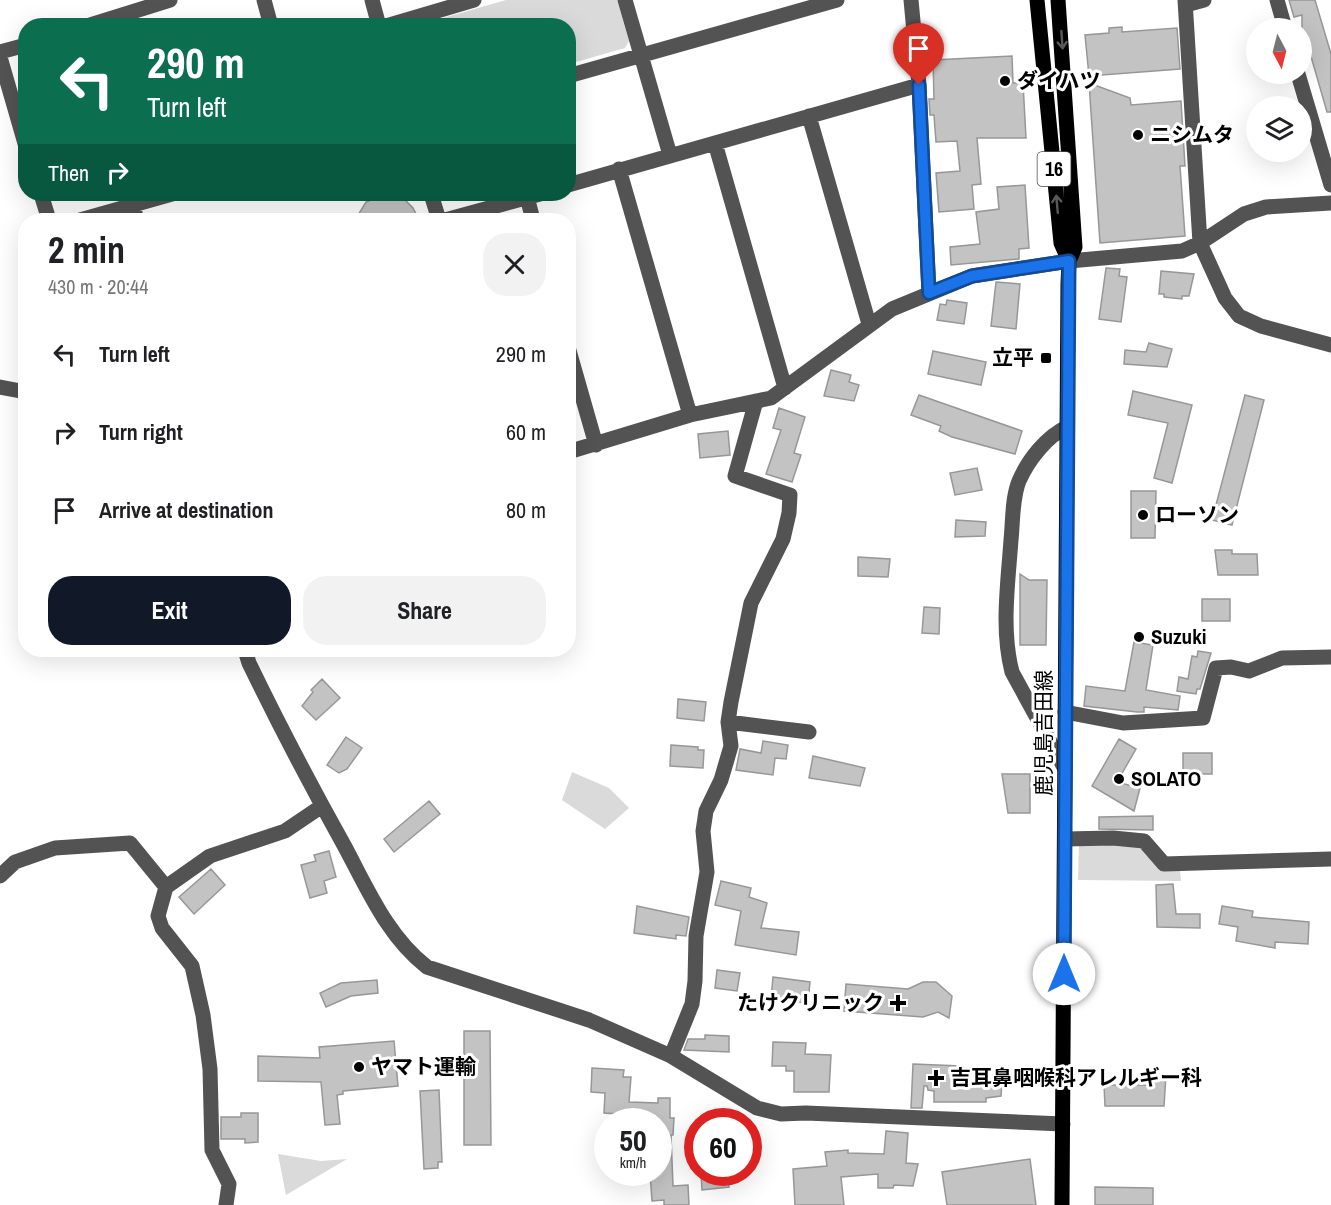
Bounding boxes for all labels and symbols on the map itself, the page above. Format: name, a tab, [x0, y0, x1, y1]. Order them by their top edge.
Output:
north arrow	[1246, 18, 1312, 84]
pin	[893, 23, 944, 85]
one-way arrow	[1056, 30, 1067, 50]
place label: ダイハツ	[1017, 66, 1101, 95]
marker: ダイハツ	[998, 74, 1012, 88]
place label: ニシムタ	[1150, 120, 1234, 149]
marker: ニシムタ	[1131, 128, 1145, 142]
road number: 16	[1038, 152, 1070, 186]
one-way arrow	[1051, 195, 1062, 215]
place label: 立平	[992, 343, 1034, 372]
marker: 立平	[1039, 351, 1053, 365]
place label: ローソン	[1155, 500, 1239, 529]
marker: ローソン	[1136, 508, 1150, 522]
place label: Suzuki	[1151, 622, 1207, 651]
marker: Suzuki	[1132, 630, 1146, 644]
street label: 鹿児島吉田線	[1029, 670, 1058, 796]
place label: SOLATO	[1131, 764, 1201, 793]
marker: SOLATO	[1112, 772, 1126, 786]
position arrow	[1032, 942, 1096, 1006]
place label: たけクリニック	[737, 988, 884, 1017]
marker: たけクリニック	[889, 994, 907, 1012]
place label: ヤマト運輸	[371, 1052, 476, 1081]
marker: ヤマト運輸	[352, 1060, 366, 1074]
place label: 吉耳鼻咽喉科アレルギー科	[950, 1063, 1202, 1092]
marker: 吉耳鼻咽喉科アレルギー科	[927, 1069, 945, 1087]
speed limit sign: 60	[684, 1108, 762, 1186]

